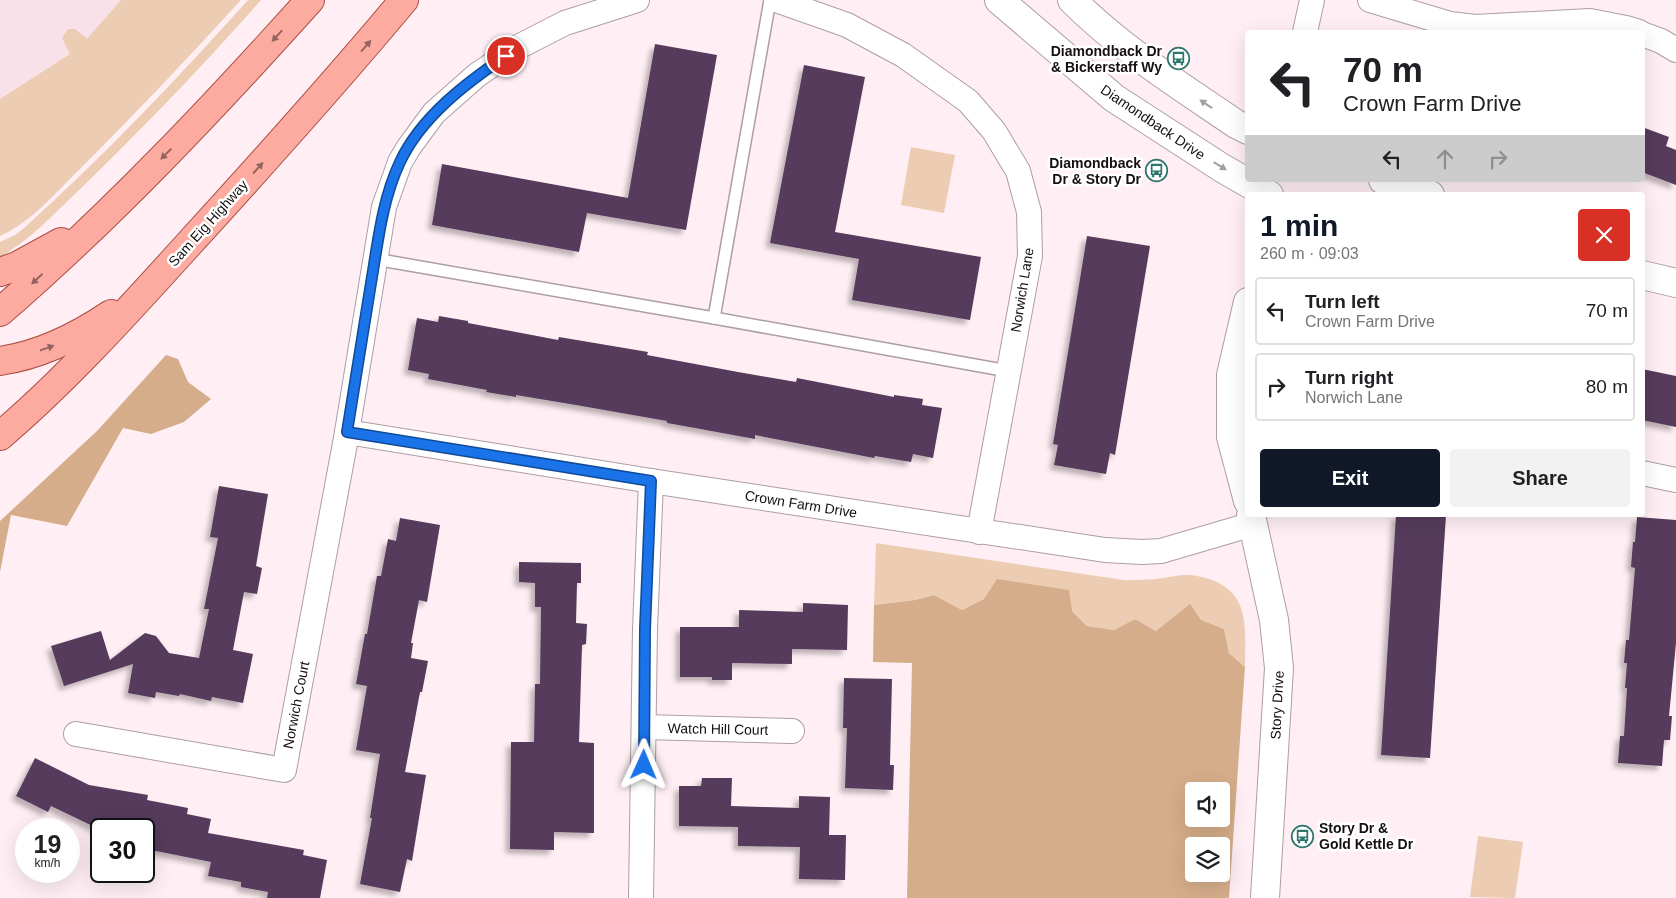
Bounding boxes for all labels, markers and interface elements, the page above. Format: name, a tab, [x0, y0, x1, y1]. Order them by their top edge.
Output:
one-way arrow	[272, 30, 283, 43]
pin	[485, 35, 527, 77]
one-way arrow	[360, 40, 371, 53]
icon: arrive	[492, 42, 520, 70]
place label: Diamondback Dr & Bickerstaff Wy	[1051, 43, 1163, 75]
bus stop icon: Diamondback Dr & Bickerstaff Wy	[1166, 47, 1190, 71]
icon: left	[1260, 50, 1325, 115]
text: 70 m	[1343, 50, 1423, 89]
street label: Diamondback Drive	[1098, 81, 1208, 163]
text: Crown Farm Drive	[1343, 91, 1521, 116]
one-way arrow	[1200, 99, 1213, 109]
icon: left	[1378, 145, 1406, 173]
icon: ahead	[1431, 145, 1459, 173]
icon: right	[1484, 145, 1512, 173]
one-way arrow	[160, 148, 172, 160]
place label: Diamondback Dr & Story Dr	[1049, 155, 1142, 187]
bus stop icon: Diamondback Dr & Story Dr	[1145, 159, 1169, 183]
one-way arrow	[252, 162, 264, 174]
one-way arrow	[1213, 162, 1226, 171]
street label: Sam Eig Highway	[165, 177, 251, 269]
text: 1 min	[1260, 209, 1338, 242]
button: close	[1578, 209, 1630, 261]
text: 260 m · 09:03	[1260, 245, 1359, 262]
street label: Norwich Lane	[1007, 246, 1037, 334]
one-way arrow	[31, 273, 43, 285]
text: Turn left	[1305, 291, 1380, 312]
icon: left	[1262, 297, 1290, 325]
text: 70 m	[1586, 300, 1628, 321]
text: Crown Farm Drive	[1305, 313, 1435, 330]
one-way arrow	[39, 344, 54, 351]
text: Turn right	[1305, 367, 1393, 388]
icon: right	[1262, 373, 1290, 401]
text: 80 m	[1586, 376, 1628, 397]
text: Norwich Lane	[1305, 389, 1403, 406]
button: Exit	[1260, 449, 1440, 507]
button: Share	[1450, 449, 1630, 507]
street label: Crown Farm Drive	[744, 487, 859, 521]
street label: Norwich Court	[280, 660, 312, 750]
street label: Story Drive	[1267, 670, 1287, 740]
street label: Watch Hill Court	[668, 720, 769, 738]
position arrow	[617, 738, 669, 790]
map controls	[1185, 782, 1230, 882]
button: sound	[1185, 782, 1230, 827]
speed limit sign: 30	[90, 818, 155, 883]
place label: Story Dr & Gold Kettle Dr	[1319, 820, 1414, 852]
bus stop icon: Story Dr & Gold Kettle Dr	[1291, 824, 1315, 848]
text: 19	[34, 830, 61, 858]
button: layers	[1185, 837, 1230, 882]
text: km/h	[34, 856, 61, 870]

